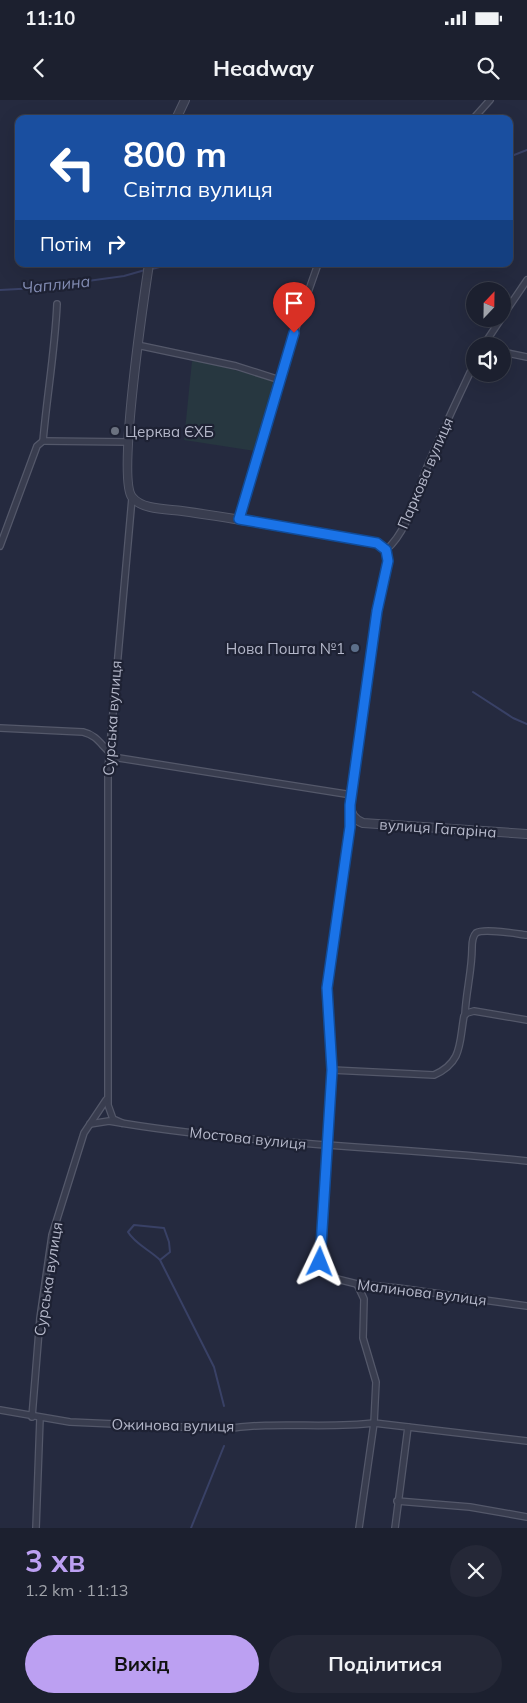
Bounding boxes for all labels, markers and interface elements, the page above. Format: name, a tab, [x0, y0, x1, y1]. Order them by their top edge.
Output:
text: 11:10	[25, 6, 75, 30]
icon: back	[25, 54, 53, 82]
text: Headway	[213, 54, 314, 82]
icon: search	[474, 54, 502, 82]
text: 800 m	[123, 132, 227, 176]
icon: left	[40, 135, 105, 200]
text: Світла вулиця	[123, 175, 273, 203]
icon: right	[102, 230, 130, 258]
text: Потім	[40, 232, 92, 256]
water label: Чаплина	[21, 270, 91, 298]
pin	[273, 282, 315, 333]
north arrow	[466, 282, 511, 328]
map controls	[466, 282, 511, 382]
icon: arrive	[280, 289, 308, 317]
button: sound	[466, 337, 511, 382]
street label: Паркова вулиця	[393, 414, 457, 532]
place label: Церква ЄХБ	[125, 422, 214, 441]
marker: Церква ЄХБ	[109, 425, 121, 437]
place label: Нова Пошта №1	[226, 639, 345, 658]
marker: Нова Пошта №1	[349, 642, 361, 654]
street label: Сурська вулиця	[98, 660, 126, 776]
street label: вулиця Гагаріна	[379, 814, 497, 842]
street label: Мостова вулиця	[189, 1122, 307, 1154]
street label: Сурська вулиця	[30, 1221, 66, 1337]
position arrow	[293, 1235, 345, 1287]
street label: Малинова вулиця	[356, 1275, 488, 1309]
street label: Ожинова вулиця	[111, 1414, 235, 1436]
text: 3 хв	[25, 1542, 85, 1580]
button: close	[450, 1545, 502, 1597]
text: 1.2 km · 11:13	[25, 1580, 128, 1600]
button: Вихід	[25, 1635, 259, 1693]
button: Поділитися	[269, 1635, 502, 1693]

